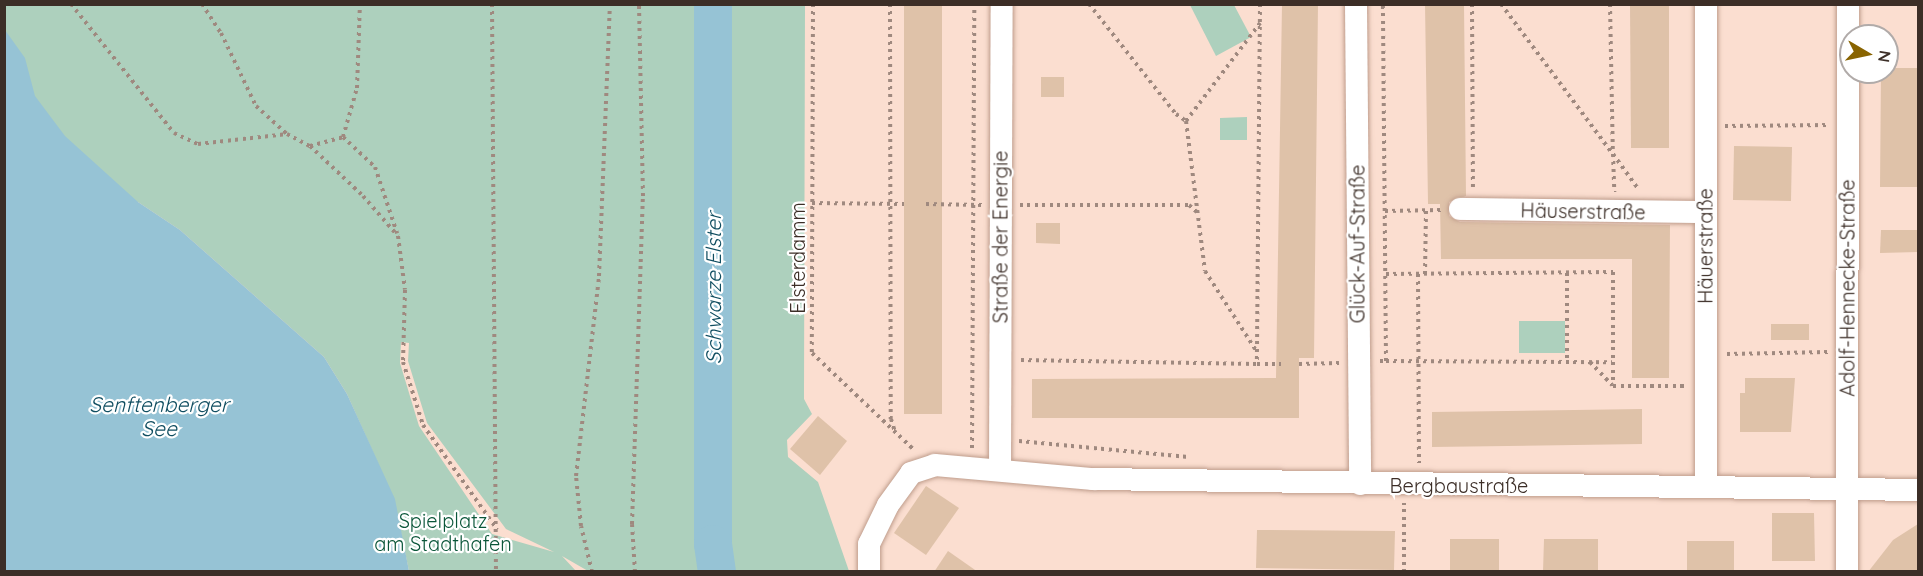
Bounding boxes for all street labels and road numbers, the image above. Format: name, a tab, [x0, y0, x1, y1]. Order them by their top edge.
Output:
street label: Straße der Energie	[988, 151, 1012, 323]
street label: Glück-Auf-Straße	[1345, 165, 1369, 323]
street label: Adolf-Hennecke-Straße	[1835, 179, 1859, 397]
street label: Häuerstraße	[1693, 188, 1717, 304]
street label: Häuserstraße	[1520, 198, 1646, 224]
street label: Elsterdamm	[785, 202, 809, 314]
street label: Bergbaustraße	[1390, 473, 1528, 497]

